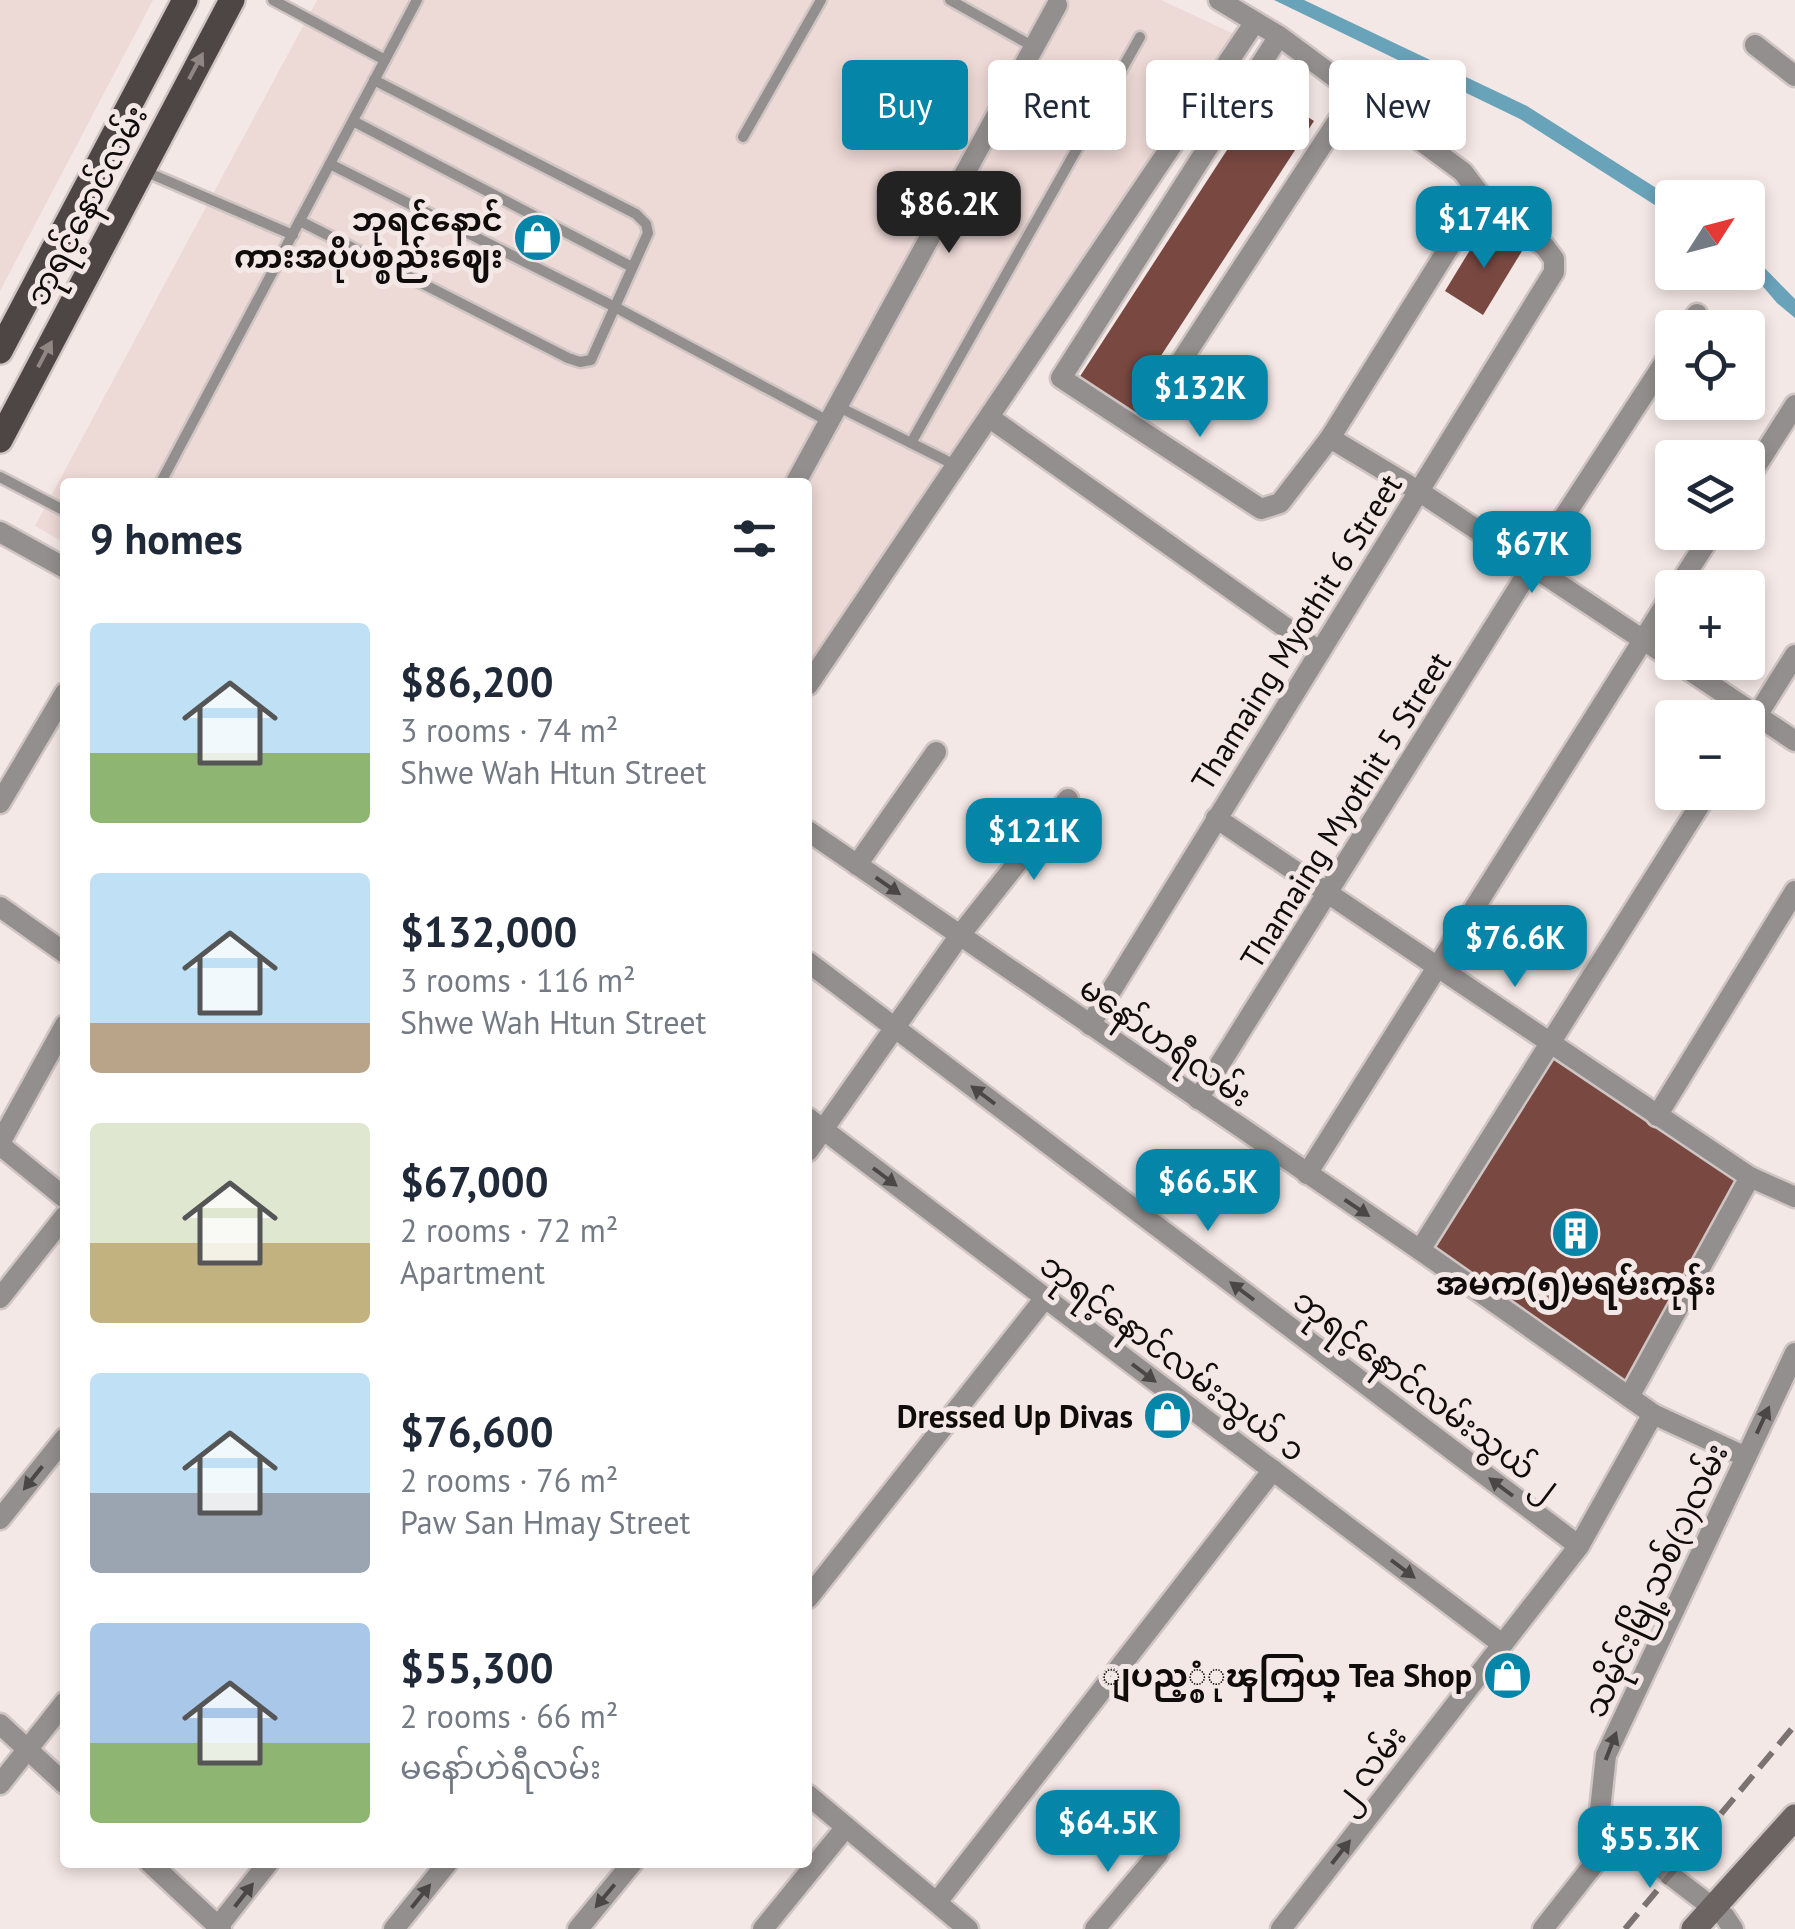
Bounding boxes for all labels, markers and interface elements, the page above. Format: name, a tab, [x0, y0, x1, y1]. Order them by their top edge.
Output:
one-way arrow	[188, 52, 205, 81]
chip: Buy	[842, 60, 968, 150]
chip: Rent	[988, 60, 1126, 150]
chip: Filters	[1146, 60, 1309, 150]
chip: New	[1329, 60, 1466, 150]
street label: ဘုရင့်နောင်လမ်း	[15, 97, 162, 315]
pin: $86.2K	[868, 171, 1030, 256]
north arrow	[1655, 180, 1765, 290]
map controls	[1655, 180, 1765, 810]
text: $86.2K	[899, 182, 999, 224]
pin: $174K	[1414, 186, 1554, 271]
text: $174K	[1438, 197, 1530, 239]
place label: ဘုရင့်နောင် ကားအပိုပစ္စည်းဈေး	[234, 198, 503, 284]
shop icon: ဘုရင့်နောင် ကားအပိုပစ္စည်းဈေး	[512, 211, 564, 263]
button: locate	[1655, 310, 1765, 420]
one-way arrow	[36, 339, 53, 368]
pin: $132K	[1130, 355, 1270, 440]
text: $132K	[1154, 366, 1246, 408]
button: layers	[1655, 440, 1765, 550]
street label: Thamaing Myothit 6 Street	[1181, 466, 1411, 798]
text: 9 homes	[90, 511, 243, 566]
icon: filters	[727, 511, 782, 566]
pin: $67K	[1473, 511, 1591, 596]
text: $67K	[1495, 522, 1569, 564]
button: +	[1655, 570, 1765, 680]
street label: Thamaing Myothit 5 Street	[1230, 644, 1460, 976]
text: $86,200	[400, 654, 553, 709]
icon: home	[170, 663, 290, 783]
button: −	[1655, 700, 1765, 810]
text: 3 rooms · 74 m²	[400, 709, 618, 751]
text: Shwe Wah Htun Street	[400, 751, 706, 793]
pin: $121K	[964, 798, 1104, 883]
text: $121K	[988, 809, 1080, 851]
one-way arrow	[874, 876, 901, 895]
text: $132,000	[400, 904, 577, 959]
pin: $76.6K	[1434, 905, 1596, 990]
icon: home	[170, 913, 290, 1033]
text: $76.6K	[1465, 916, 1565, 958]
text: 3 rooms · 116 m²	[400, 959, 636, 1001]
street label: မနော်ဟရီလမ်း	[1068, 965, 1261, 1121]
text: Shwe Wah Htun Street	[400, 1001, 706, 1043]
one-way arrow	[970, 1085, 996, 1105]
pin: $66.5K	[1127, 1149, 1289, 1234]
text: $67,000	[400, 1154, 548, 1209]
text: $66.5K	[1158, 1160, 1258, 1202]
icon: home	[170, 1163, 290, 1283]
one-way arrow	[872, 1166, 898, 1187]
one-way arrow	[1344, 1198, 1371, 1216]
building icon: အမက(၅)မရမ်းကုန်း	[1550, 1207, 1602, 1259]
text: 2 rooms · 72 m²	[400, 1209, 618, 1251]
street label: ဘုရင့်နောင်လမ်းသွယ် ၁	[1028, 1243, 1315, 1475]
text: Apartment	[400, 1251, 545, 1293]
place label: အမက(၅)မရမ်းကုန်း	[1436, 1262, 1716, 1310]
street label: ဘုရင့်နောင်လမ်းသွယ် ၂	[1282, 1278, 1569, 1512]
one-way arrow	[1229, 1281, 1255, 1301]
one-way arrow	[1131, 1363, 1157, 1383]
shop icon: Dressed Up Divas	[1142, 1390, 1194, 1442]
place label: Dressed Up Divas	[897, 1395, 1133, 1437]
text: $76,600	[400, 1404, 553, 1459]
one-way arrow	[1755, 1405, 1772, 1434]
icon: home	[170, 1413, 290, 1533]
street label: သမိုင်းမြို့သစ်(၁)လမ်း	[1572, 1436, 1742, 1726]
text: 2 rooms · 76 m²	[400, 1459, 618, 1501]
one-way arrow	[22, 1465, 43, 1491]
one-way arrow	[1488, 1477, 1514, 1497]
text: Paw San Hmay Street	[400, 1501, 690, 1543]
one-way arrow	[1390, 1559, 1416, 1580]
text: $55,300	[400, 1640, 553, 1695]
shop icon: ျပည့္စံုၾကြယ္ Tea Shop	[1481, 1649, 1533, 1701]
place label: ျပည့္စံုၾကြယ္ Tea Shop	[1102, 1654, 1472, 1703]
icon: home	[170, 1663, 290, 1783]
text: 2 rooms · 66 m²	[400, 1695, 618, 1737]
street label: ၂ လမ်း	[1320, 1715, 1420, 1824]
one-way arrow	[1604, 1731, 1619, 1761]
text: မနော်ဟဲရီလမ်း	[400, 1746, 601, 1788]
pin: $64.5K	[1027, 1790, 1189, 1875]
text: $64.5K	[1058, 1801, 1158, 1843]
pin: $55.3K	[1569, 1806, 1731, 1891]
text: $55.3K	[1600, 1817, 1700, 1859]
one-way arrow	[1330, 1839, 1351, 1865]
one-way arrow	[233, 1882, 254, 1907]
one-way arrow	[410, 1883, 431, 1908]
one-way arrow	[595, 1883, 617, 1908]

